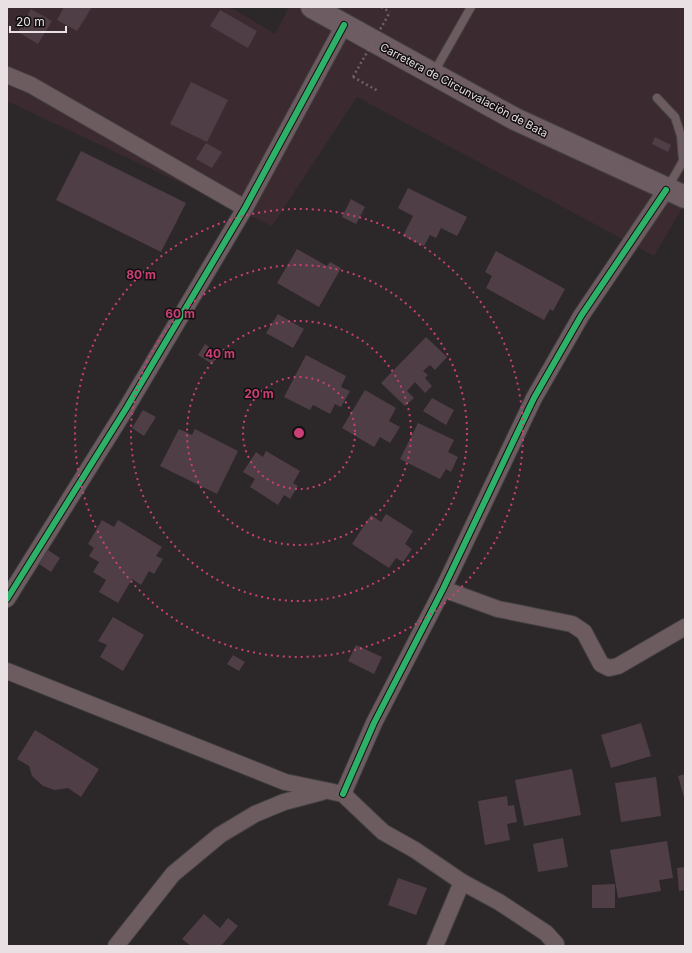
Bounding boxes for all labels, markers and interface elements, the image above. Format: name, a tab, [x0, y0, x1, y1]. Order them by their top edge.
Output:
scale bar	[10, 8, 66, 34]
text: 20 m	[16, 14, 45, 29]
street label: Carretera de Circunvalación de Bata	[378, 40, 550, 140]
text: 80 m	[126, 267, 156, 282]
text: 60 m	[165, 306, 195, 321]
text: 40 m	[205, 346, 235, 361]
text: 20 m	[244, 386, 274, 401]
centre of rings	[292, 426, 306, 440]

